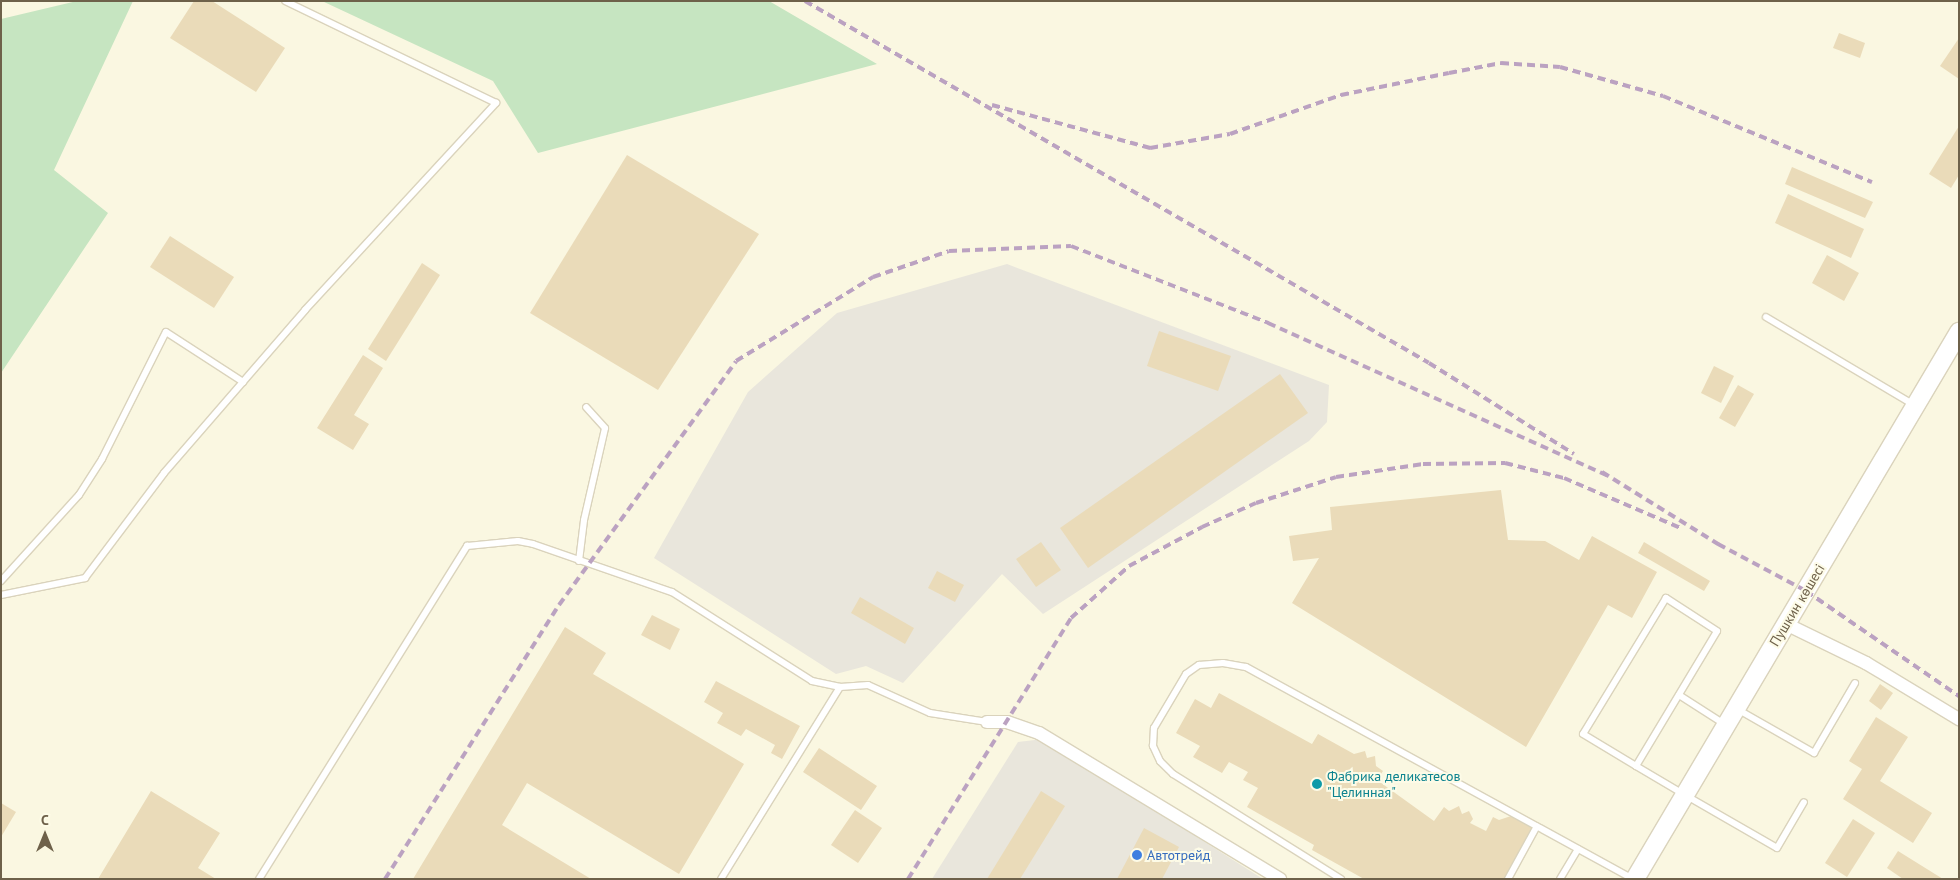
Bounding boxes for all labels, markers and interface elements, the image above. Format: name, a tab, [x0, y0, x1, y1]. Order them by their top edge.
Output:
street label: Пушкин көшесі	[1766, 561, 1828, 649]
place label: Фабрика деликатесов "Целинная"	[1327, 768, 1460, 800]
marker: Фабрика деликатесов "Целинная"	[1311, 778, 1323, 790]
north arrow	[20, 810, 70, 860]
text: С	[41, 811, 49, 829]
place label: Автотрейд	[1147, 847, 1210, 863]
marker: Автотрейд	[1131, 849, 1143, 861]

